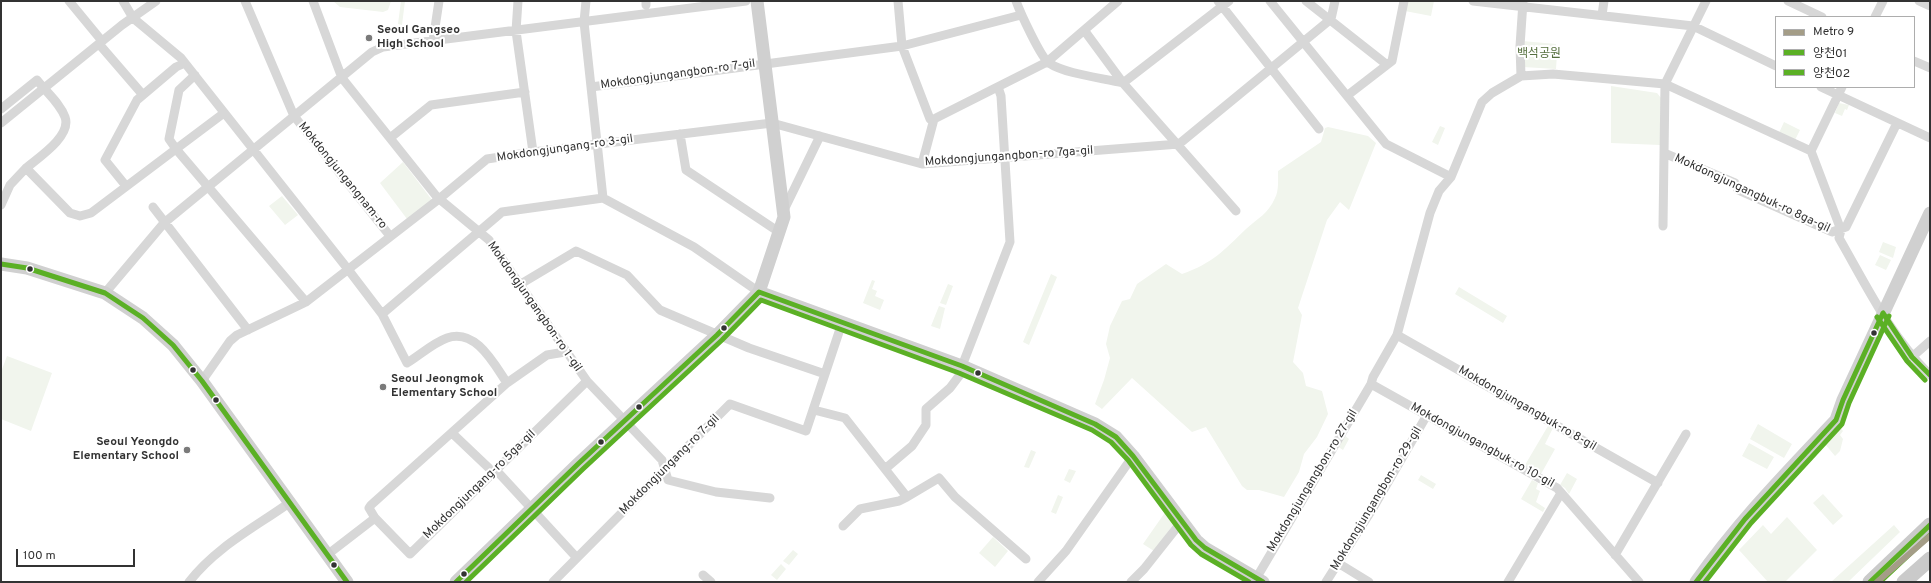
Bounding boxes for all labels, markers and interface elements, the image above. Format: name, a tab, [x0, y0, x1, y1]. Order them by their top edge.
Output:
legend	[1775, 16, 1915, 88]
place label: Seoul Gangseo High School	[377, 24, 460, 52]
text: Metro 9	[1813, 24, 1854, 40]
marker: Seoul Gangseo High School	[364, 33, 374, 43]
text: 양천01	[1813, 46, 1847, 62]
park label: 백석공원	[1517, 48, 1561, 62]
street label: Mokdongjungangbon-ro 7-gil	[600, 57, 756, 93]
text: 양천02	[1813, 66, 1850, 82]
street label: Mokdongjungangnam-ro	[295, 120, 389, 232]
street label: Mokdongjungang-ro 3-gil	[496, 132, 634, 166]
street label: Mokdongjungangbon-ro 7ga-gil	[924, 144, 1094, 170]
street label: Mokdongjungangbuk-ro 8ga-gil	[1672, 151, 1832, 237]
street label: Mokdongjungangbon-ro 1-gil	[484, 239, 584, 375]
unlabelled marker	[25, 264, 35, 274]
unlabelled marker	[719, 323, 729, 333]
unlabelled marker	[1869, 328, 1879, 338]
street label: Mokdongjungangbuk-ro 8-gil	[1455, 364, 1599, 454]
unlabelled marker	[188, 365, 198, 375]
unlabelled marker	[973, 368, 983, 378]
place label: Seoul Jeongmok Elementary School	[391, 373, 497, 401]
marker: Seoul Jeongmok Elementary School	[378, 382, 388, 392]
unlabelled marker	[211, 395, 221, 405]
street label: Mokdongjungangbuk-ro 10-gil	[1408, 400, 1556, 492]
unlabelled marker	[634, 402, 644, 412]
street label: Mokdongjungangbon-ro 27-gil	[1265, 407, 1361, 555]
street label: Mokdongjungang-ro 7-gil	[617, 412, 723, 518]
street label: Mokdongjungangbon-ro 29-gil	[1328, 425, 1426, 573]
street label: Mokdongjungang-ro 5ga-gil	[421, 427, 539, 543]
place label: Seoul Yeongdo Elementary School	[73, 436, 179, 464]
unlabelled marker	[596, 437, 606, 447]
marker: Seoul Yeongdo Elementary School	[182, 445, 192, 455]
scale bar	[18, 541, 137, 567]
text: 100 m	[23, 548, 56, 564]
unlabelled marker	[329, 560, 339, 570]
unlabelled marker	[459, 569, 469, 579]

